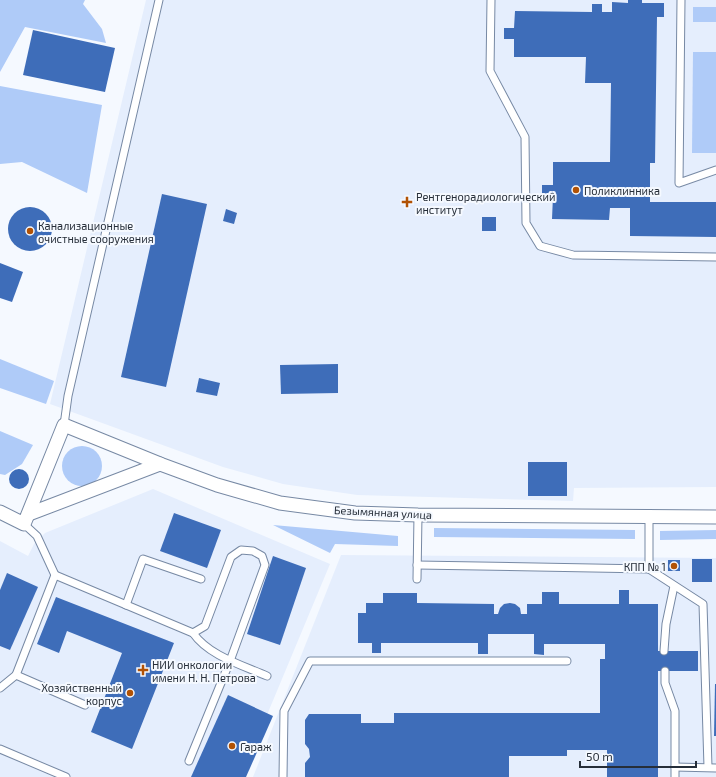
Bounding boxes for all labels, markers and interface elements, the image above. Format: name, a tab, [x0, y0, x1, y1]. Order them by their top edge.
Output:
place label: Поликлинника	[584, 184, 660, 197]
marker: Поликлинника	[571, 185, 581, 195]
place label: Рентгенорадиологический институт	[416, 190, 555, 217]
marker: Рентгенорадиологический институт	[401, 196, 413, 208]
place label: Канализационные очистные сооружения	[38, 219, 154, 246]
marker: Канализационные очистные сооружения	[25, 226, 35, 236]
street label: Безымянная улица	[334, 503, 432, 522]
place label: КПП № 1	[624, 560, 666, 573]
marker: КПП № 1	[669, 561, 679, 571]
place label: НИИ онкологии имени Н. Н. Петрова	[152, 658, 256, 684]
marker: НИИ онкологии имени Н. Н. Петрова	[137, 664, 149, 676]
place label: Хозяйственный корпус	[41, 681, 122, 708]
marker: Хозяйственный корпус	[125, 688, 135, 698]
place label: Гараж	[240, 740, 272, 753]
marker: Гараж	[227, 741, 237, 751]
scale bar	[580, 743, 696, 769]
text: 50 m	[586, 749, 613, 763]

